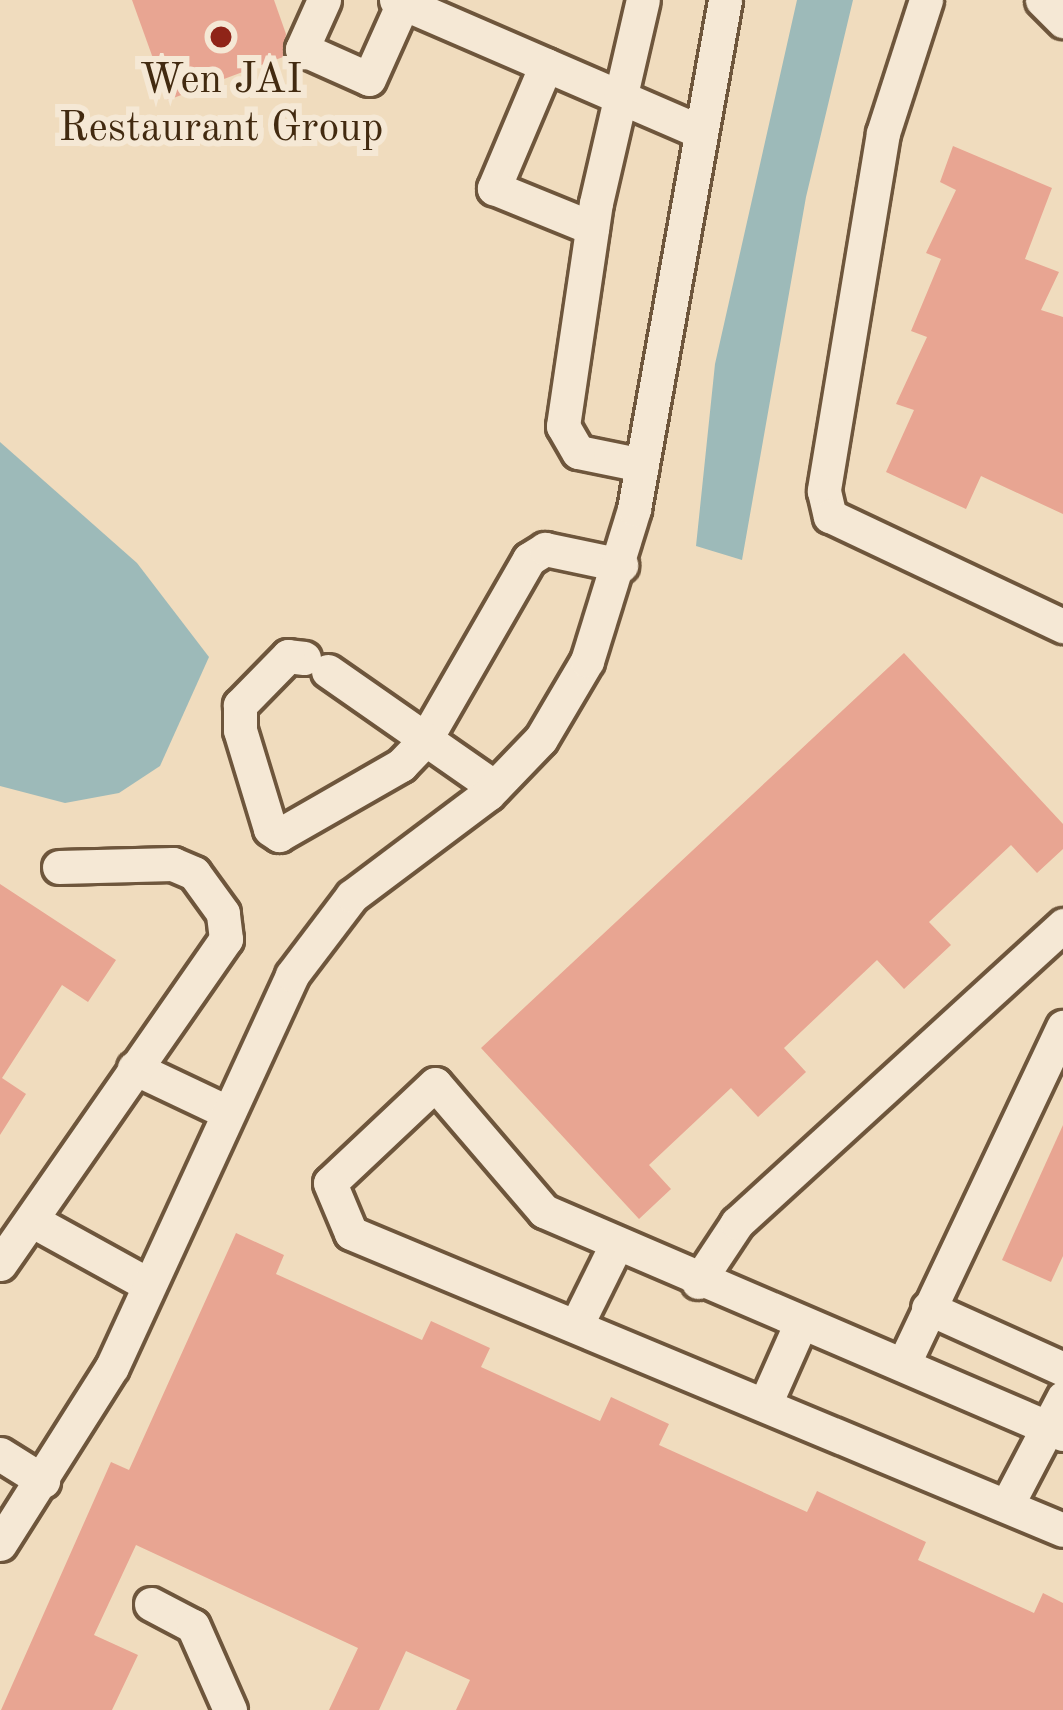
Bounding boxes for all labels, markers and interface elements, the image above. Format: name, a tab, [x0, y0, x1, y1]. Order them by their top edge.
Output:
marker: Wen JAI Restaurant Group	[208, 24, 234, 50]
place label: Wen JAI Restaurant Group	[58, 56, 384, 154]

